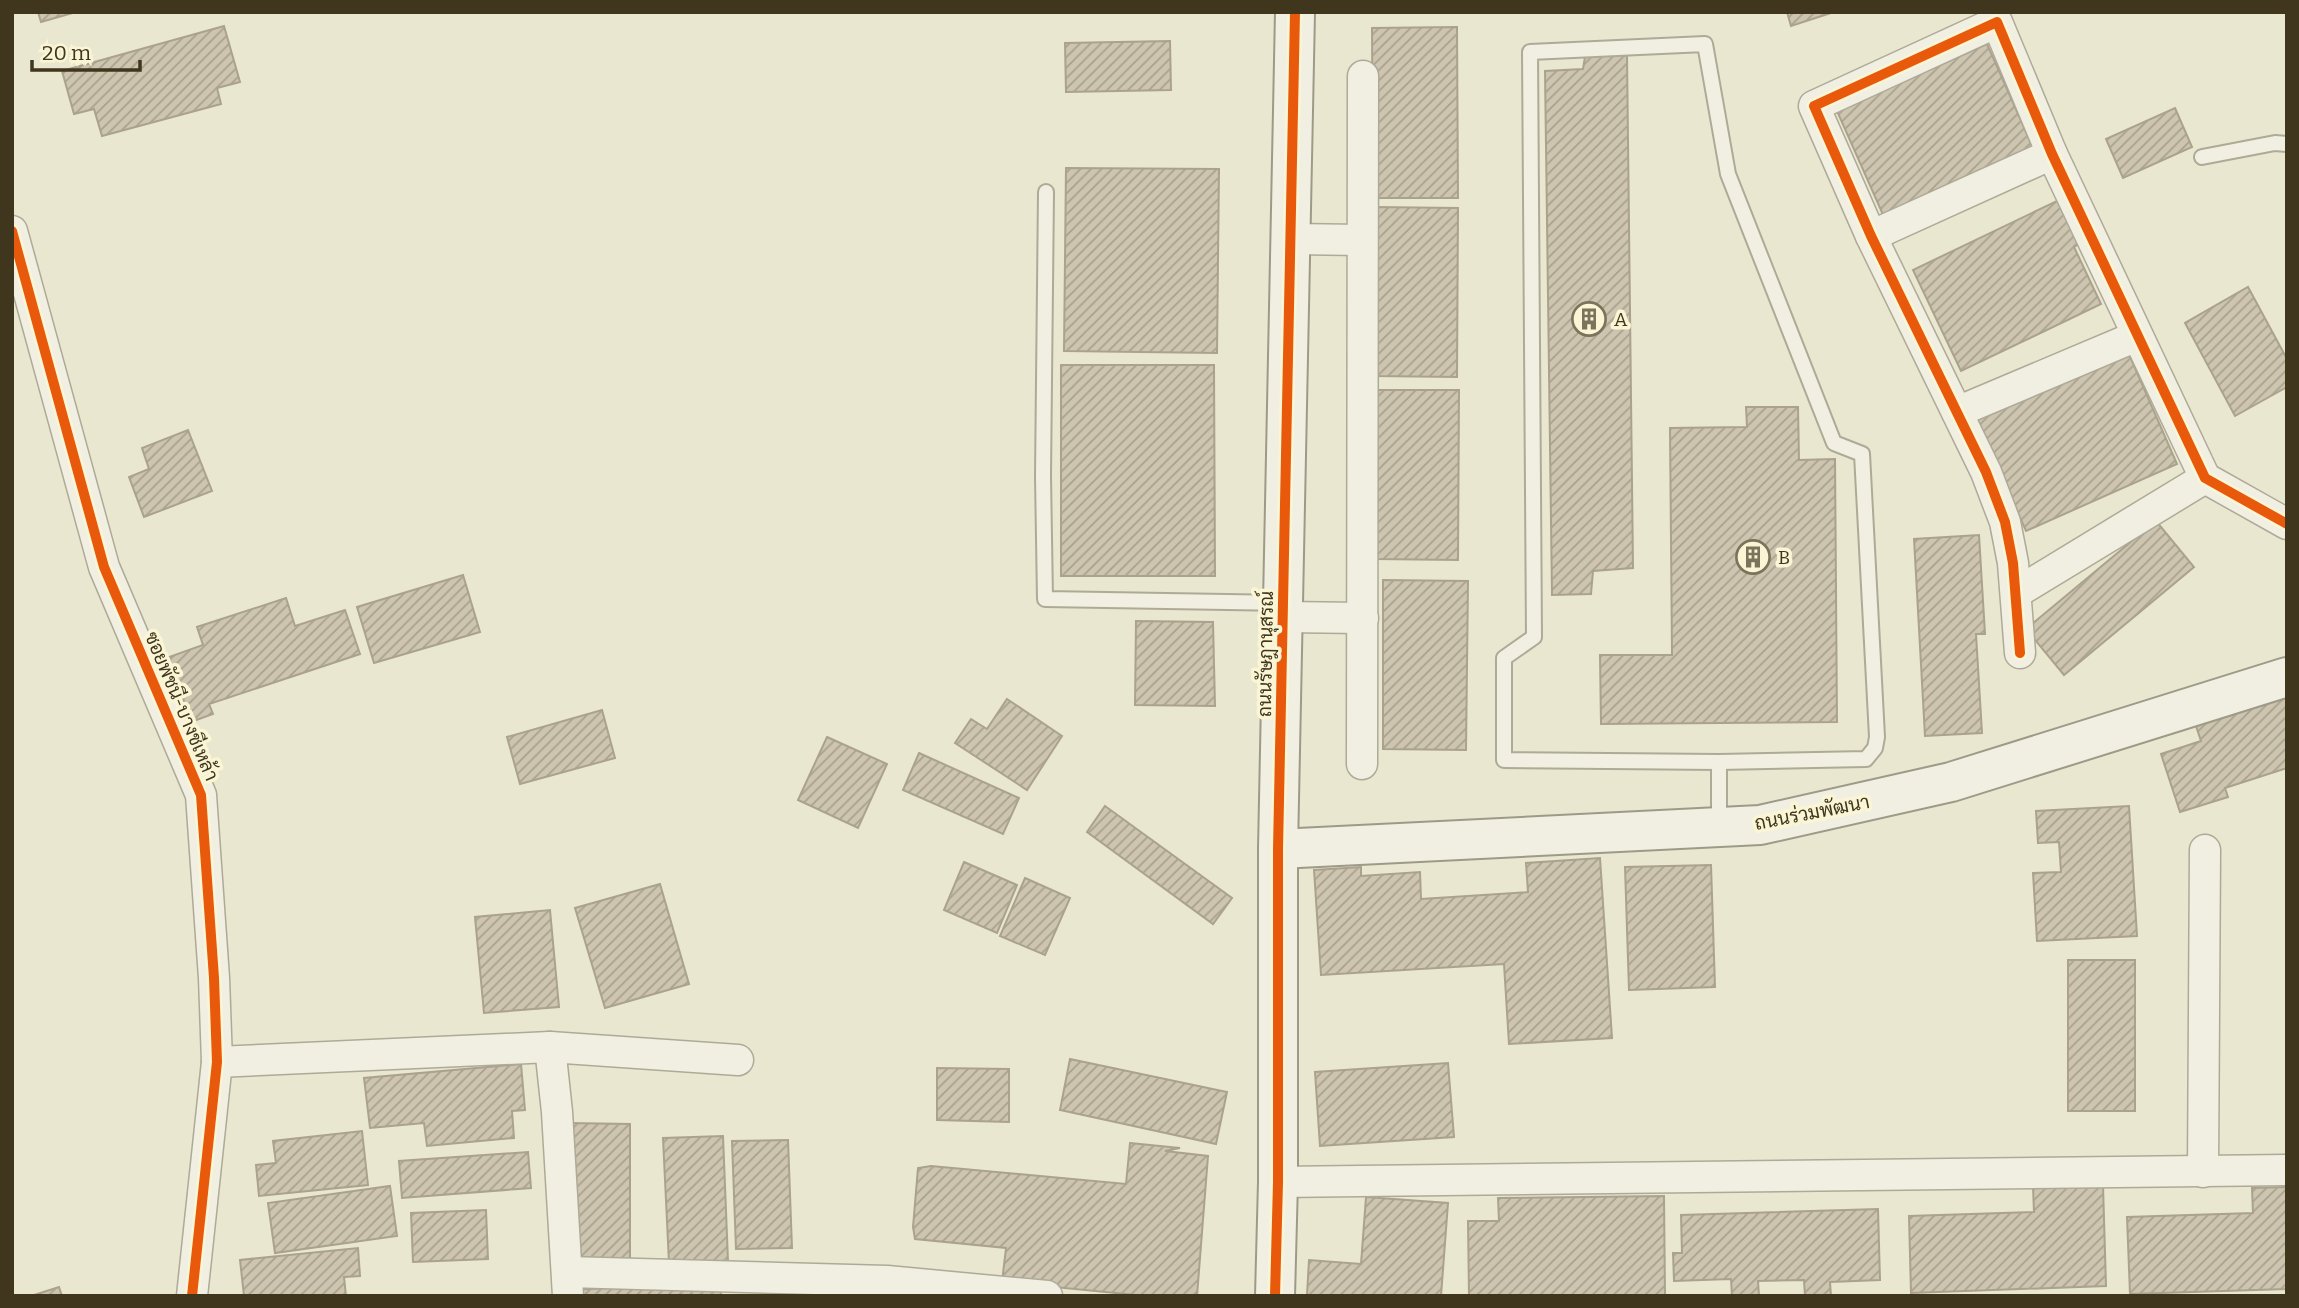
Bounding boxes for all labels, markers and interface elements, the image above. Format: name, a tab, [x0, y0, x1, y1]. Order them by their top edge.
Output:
scale bar	[32, 28, 140, 72]
text: 20 m	[42, 40, 91, 66]
building icon: A	[1570, 300, 1608, 338]
place label: A	[1614, 308, 1628, 331]
building icon: B	[1734, 538, 1772, 576]
place label: B	[1778, 546, 1790, 569]
street label: ถนนรัษฎานุสรณ์	[1252, 591, 1279, 717]
street label: ซอยพัชนี-บางชีเหล้า	[140, 628, 224, 784]
street label: ถนนร่วมพัฒนา	[1753, 790, 1872, 835]

